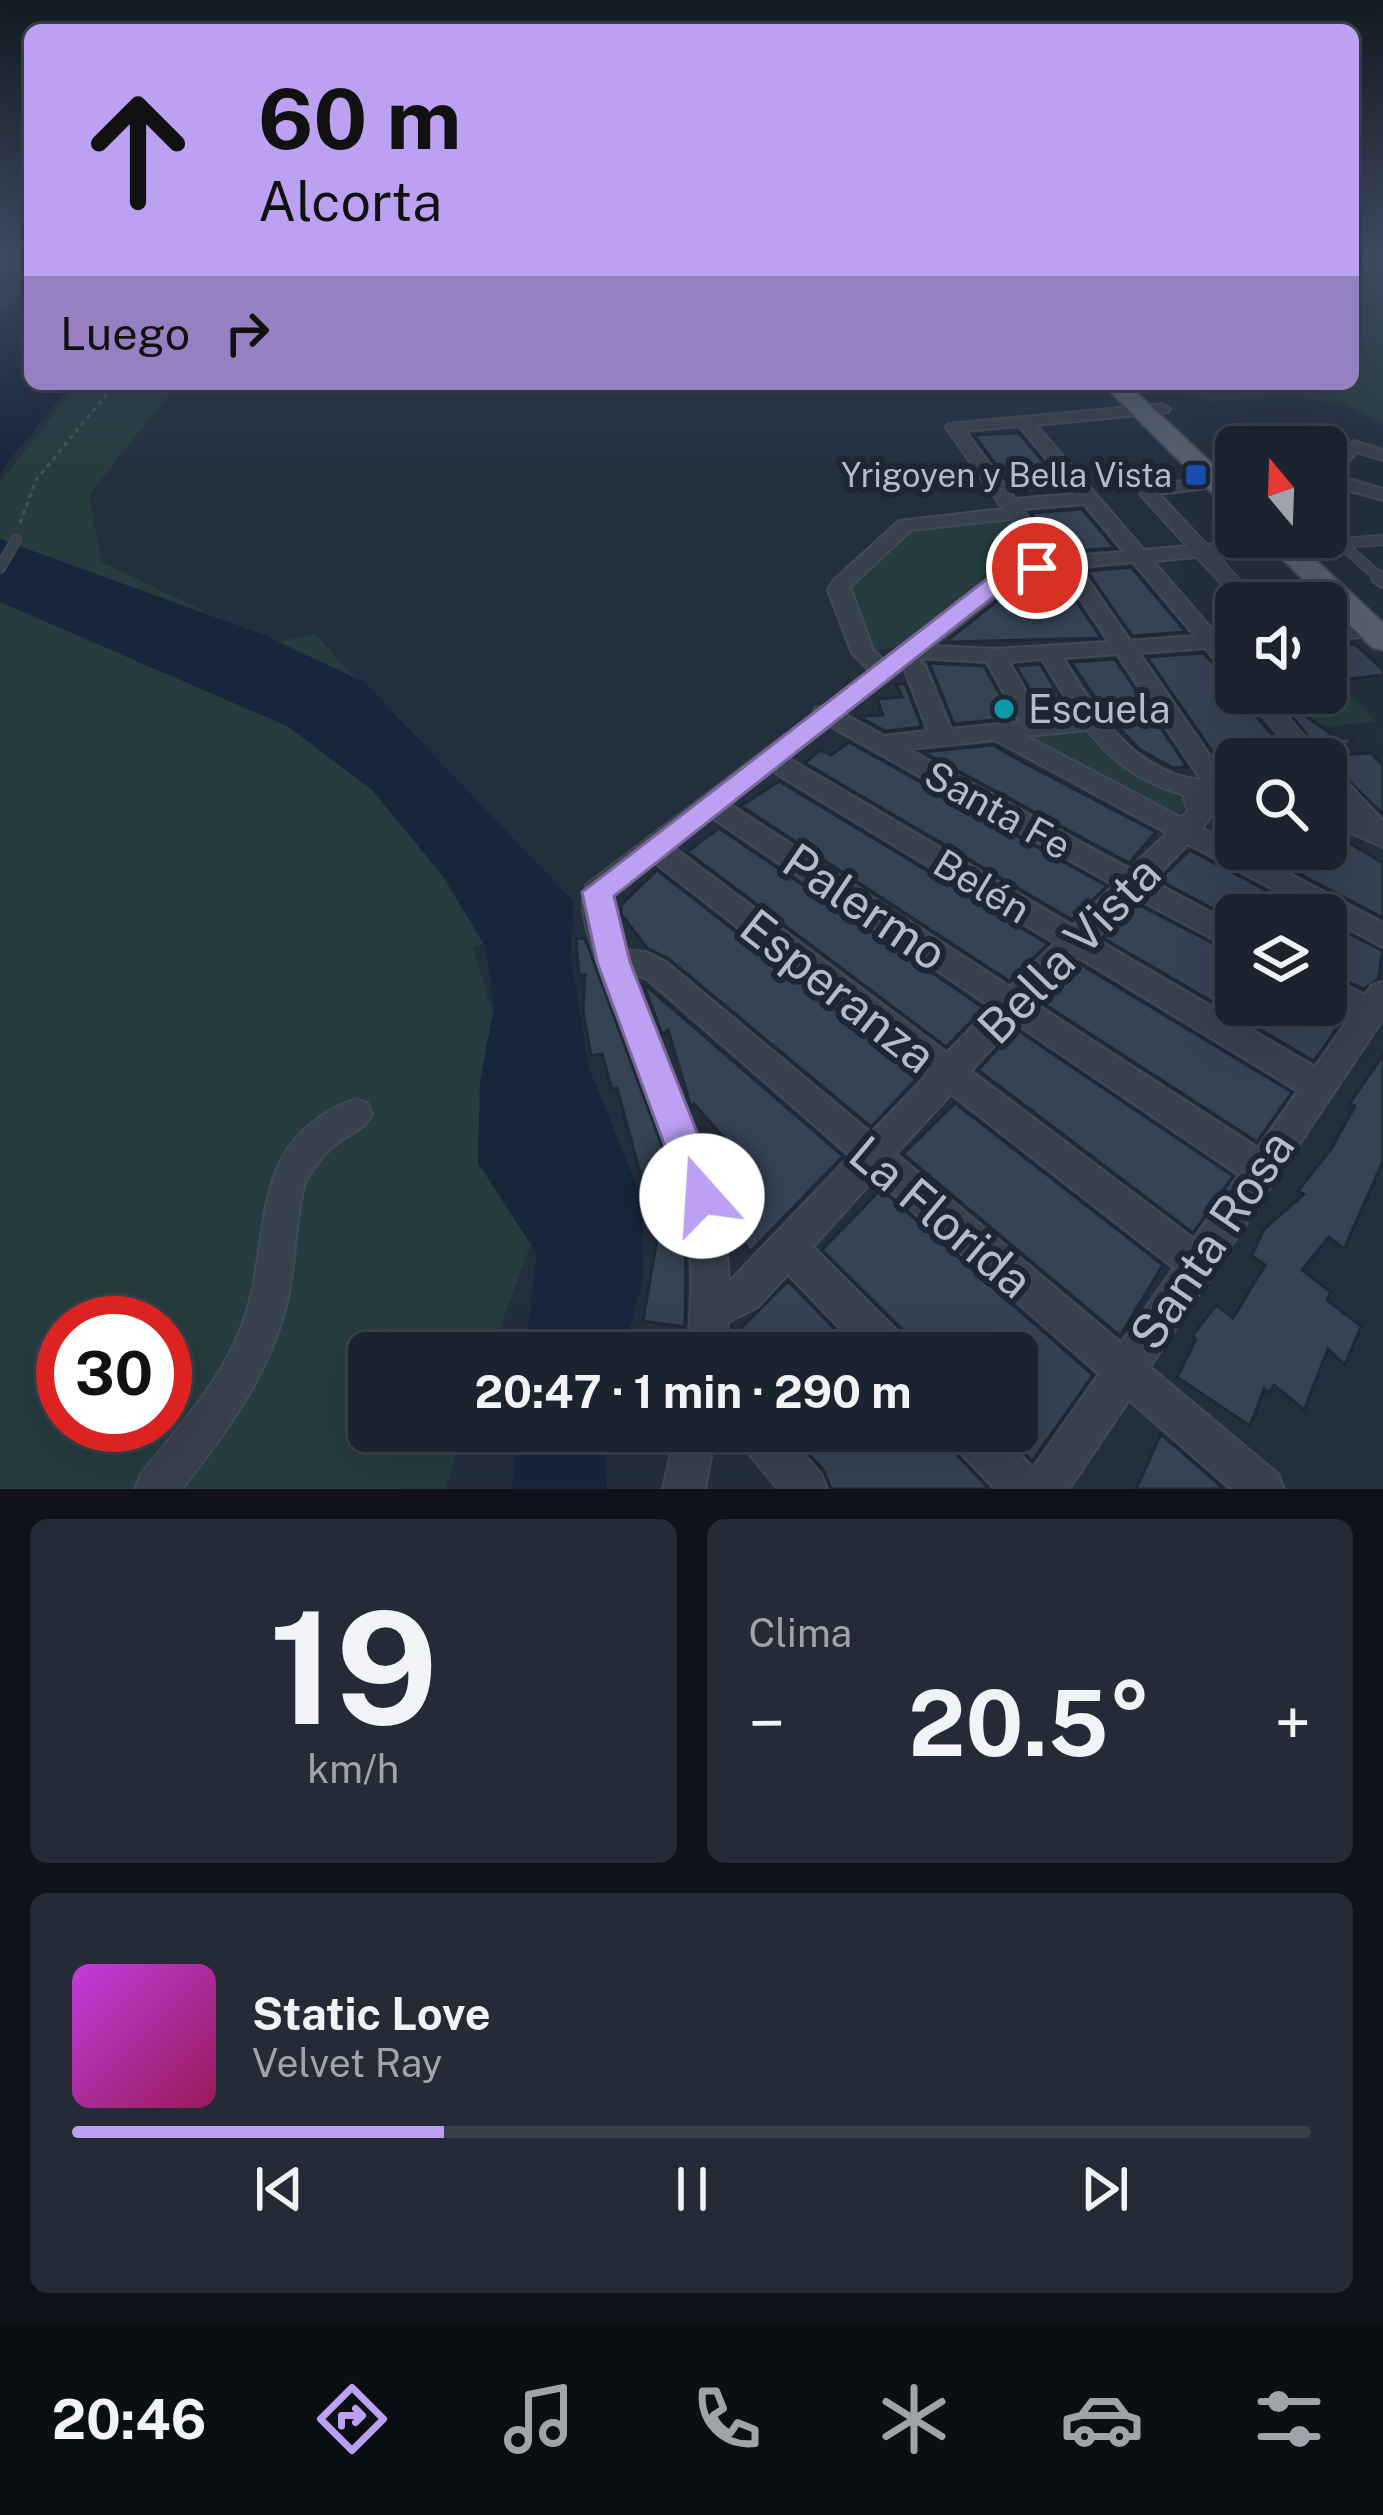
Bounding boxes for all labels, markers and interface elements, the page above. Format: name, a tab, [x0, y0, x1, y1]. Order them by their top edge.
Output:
text: 60 m	[258, 69, 462, 168]
icon: ahead	[60, 72, 216, 228]
text: Alcorta	[258, 170, 442, 233]
icon: right	[214, 300, 280, 366]
text: Luego	[60, 307, 190, 360]
north arrow	[1215, 426, 1347, 558]
map controls	[1215, 426, 1347, 1026]
place label: Yrigoyen y Bella Vista	[841, 456, 1172, 494]
marker: Yrigoyen y Bella Vista	[1183, 462, 1209, 488]
pin	[986, 517, 1088, 619]
icon: arrive	[1004, 535, 1070, 601]
button: sound	[1215, 582, 1347, 714]
place label: Escuela	[1028, 686, 1171, 732]
marker: Escuela	[991, 696, 1017, 722]
button: search	[1215, 738, 1347, 870]
street label: Santa Fe	[917, 751, 1079, 869]
street label: Palermo	[773, 831, 958, 982]
street label: Belén	[926, 840, 1038, 932]
street label: Bella Vista	[966, 844, 1172, 1055]
button: layers	[1215, 894, 1347, 1026]
street label: Esperanza	[730, 897, 947, 1084]
street label: Santa Rosa	[1118, 1120, 1306, 1360]
street label: La Florida	[839, 1124, 1044, 1309]
position arrow	[639, 1133, 765, 1259]
speed limit sign: 30	[36, 1296, 192, 1452]
text: 20:47 · 1 min · 290 m	[475, 1365, 911, 1418]
text: 19	[268, 1576, 438, 1759]
text: Clima	[749, 1610, 852, 1656]
text: 20.5°	[908, 1670, 1151, 1776]
text: −	[749, 1684, 785, 1762]
text: +	[1274, 1684, 1311, 1762]
text: km/h	[307, 1746, 399, 1792]
text: Static Love	[252, 1987, 491, 2040]
text: Velvet Ray	[252, 2040, 442, 2086]
icon: previous	[246, 2156, 312, 2222]
icon: pause	[659, 2156, 725, 2222]
icon: next	[1072, 2156, 1138, 2222]
icon: directions	[310, 2377, 394, 2461]
icon: music	[497, 2377, 581, 2461]
icon: phone	[685, 2377, 769, 2461]
icon: climate	[872, 2377, 956, 2461]
icon: car	[1060, 2377, 1144, 2461]
icon: filters	[1247, 2377, 1331, 2461]
text: 20:46	[52, 2388, 206, 2451]

